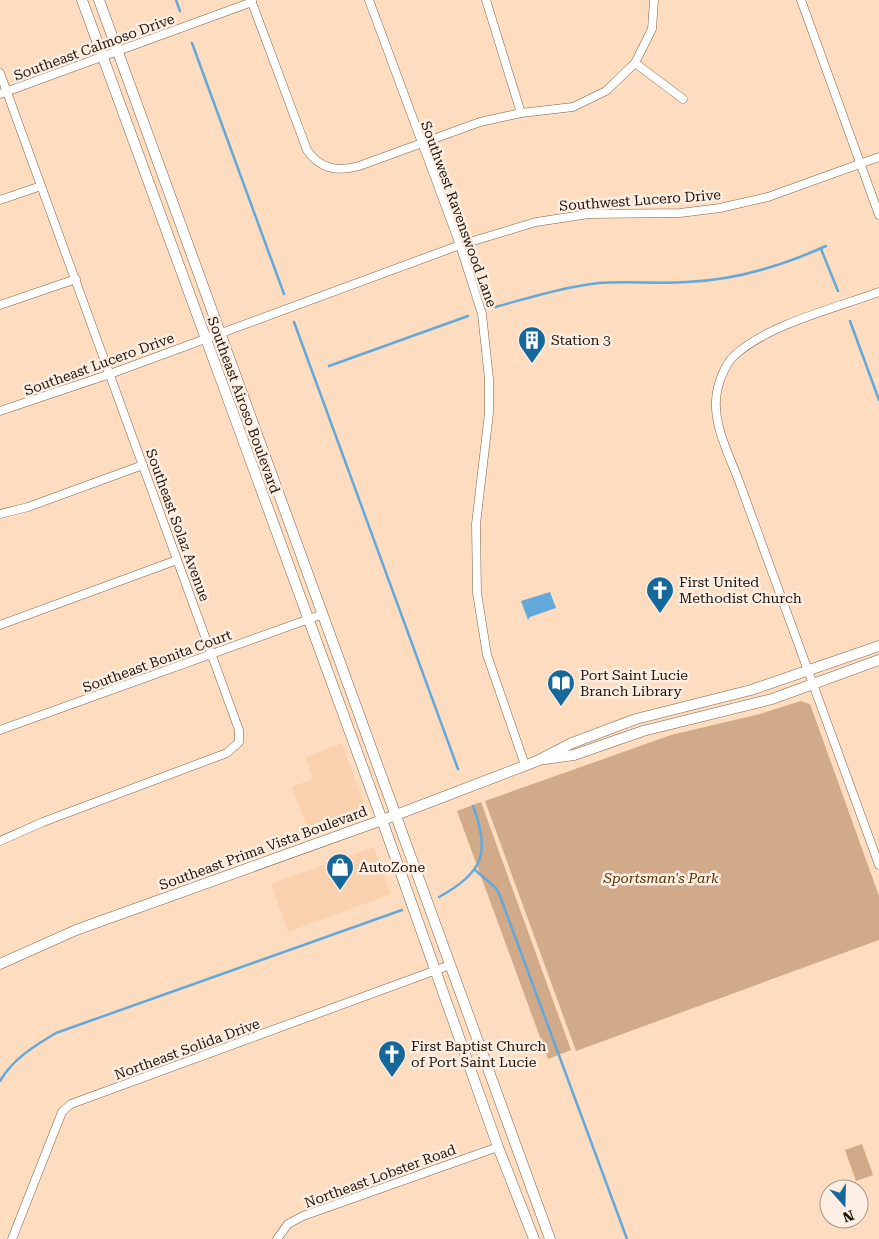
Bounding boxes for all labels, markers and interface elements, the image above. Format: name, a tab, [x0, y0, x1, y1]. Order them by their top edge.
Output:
street label: Southeast Calmoso Drive	[12, 10, 177, 84]
street label: Southwest Ravenswood Lane	[418, 119, 500, 310]
street label: Southwest Lucero Drive	[559, 186, 722, 214]
street label: Southeast Airoso Boulevard	[205, 314, 283, 496]
building icon: Station 3	[517, 325, 547, 364]
street label: Southeast Lucero Drive	[22, 329, 176, 399]
place label: Station 3	[551, 332, 611, 348]
street label: Southeast Solaz Avenue	[143, 447, 213, 604]
place label: First United Methodist Church	[679, 574, 802, 606]
church icon: First United Methodist Church	[645, 575, 675, 614]
street label: Southeast Bonita Court	[80, 627, 234, 695]
place label: Port Saint Lucie Branch Library	[580, 667, 688, 699]
library icon: Port Saint Lucie Branch Library	[546, 668, 576, 707]
street label: Southeast Prima Vista Boulevard	[157, 803, 369, 893]
shop icon: AutoZone	[325, 852, 355, 891]
place label: AutoZone	[359, 859, 426, 875]
park label: Sportsman's Park	[602, 870, 719, 886]
street label: Northeast Solida Drive	[112, 1015, 262, 1083]
place label: First Baptist Church of Port Saint Lucie	[411, 1038, 546, 1070]
church icon: First Baptist Church of Port Saint Lucie	[377, 1039, 407, 1078]
street label: Northeast Lobster Road	[302, 1141, 458, 1211]
north arrow	[819, 1179, 869, 1229]
text: N	[840, 1207, 856, 1226]

